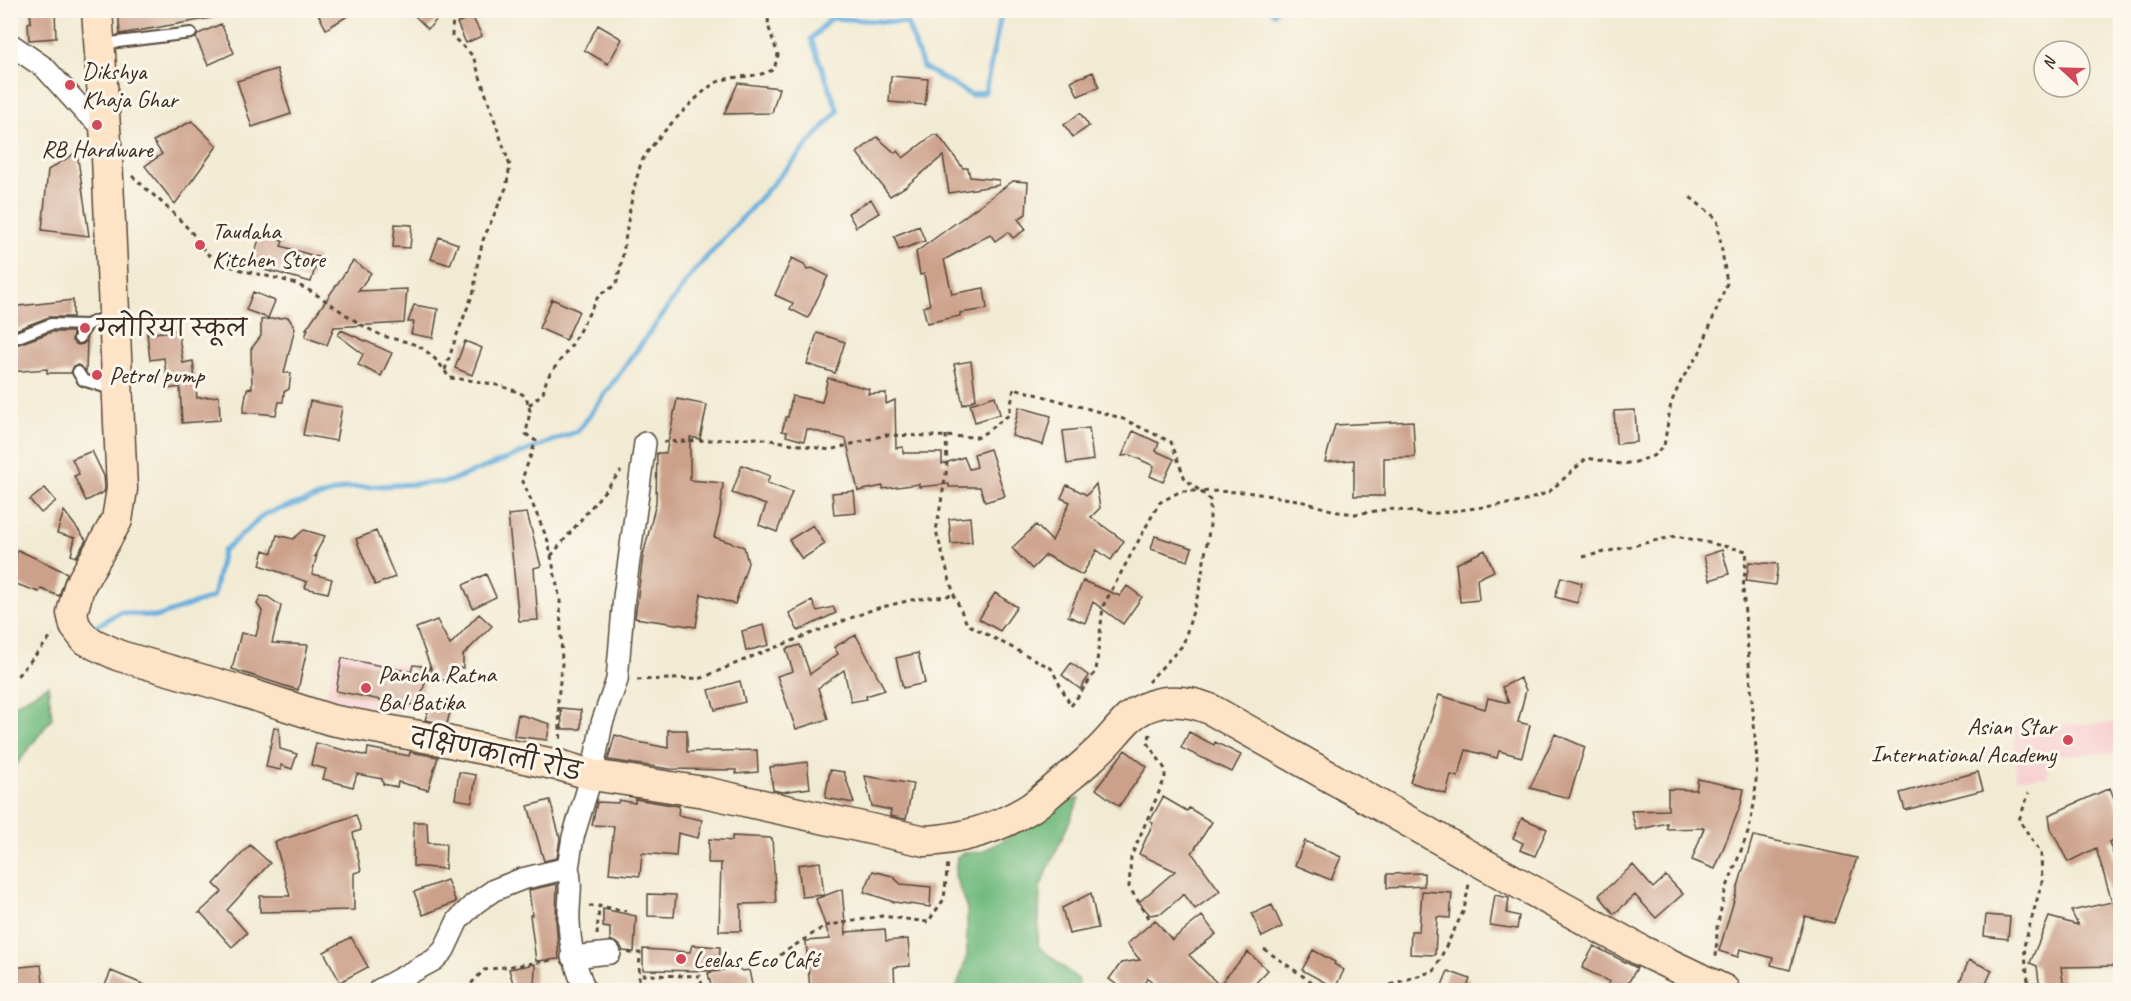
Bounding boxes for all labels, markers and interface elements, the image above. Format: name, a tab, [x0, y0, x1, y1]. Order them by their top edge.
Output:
north arrow	[2032, 39, 2092, 99]
text: N	[2038, 53, 2061, 72]
place label: Dikshya Khaja Ghar	[82, 56, 180, 114]
marker: Dikshya Khaja Ghar	[63, 78, 77, 92]
marker: RB Hardware	[90, 118, 104, 132]
place label: RB Hardware	[41, 134, 155, 164]
place label: Taudaha Kitchen Store	[212, 216, 327, 274]
marker: Taudaha Kitchen Store	[193, 238, 207, 252]
place label: ग्लोरिया स्कूल	[95, 310, 249, 346]
marker: ग्लोरिया स्कूल	[78, 321, 92, 335]
place label: Petrol pump	[109, 360, 206, 390]
marker: Petrol pump	[90, 368, 104, 382]
place label: Pancha Ratna Bal Batika	[378, 659, 497, 717]
marker: Pancha Ratna Bal Batika	[359, 681, 373, 695]
place label: Asian Star International Academy	[1871, 711, 2058, 769]
street label: दक्षिणकाली रोड	[406, 718, 586, 787]
marker: Asian Star International Academy	[2061, 733, 2075, 747]
place label: Leelas Eco Café	[693, 944, 823, 974]
marker: Leelas Eco Café	[674, 952, 688, 966]

